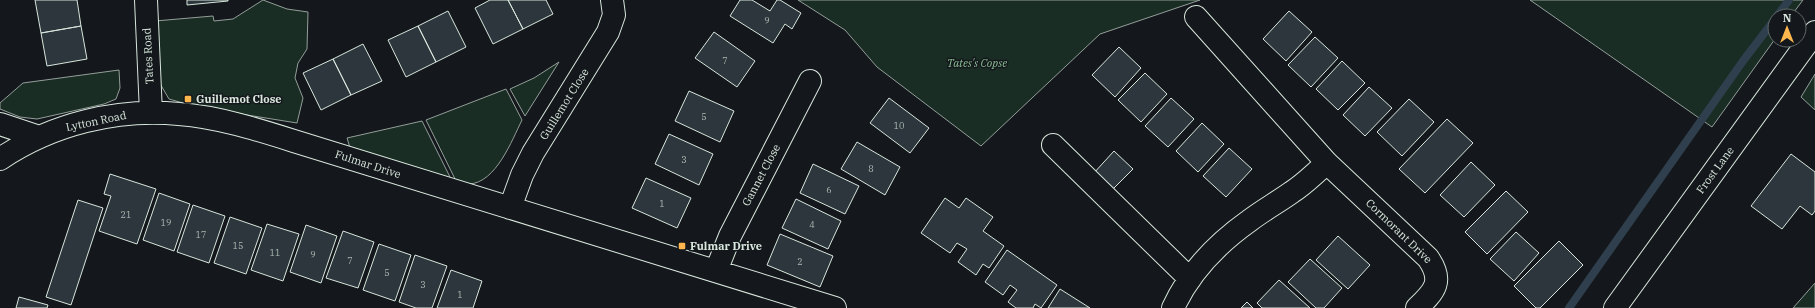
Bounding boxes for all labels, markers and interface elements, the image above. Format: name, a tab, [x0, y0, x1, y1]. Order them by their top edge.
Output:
north arrow	[1767, 8, 1807, 48]
text: N	[1783, 11, 1792, 25]
house number: 9	[764, 15, 770, 26]
street label: Tates Road	[140, 27, 156, 85]
house number: 7	[722, 55, 728, 66]
park label: Tates's Copse	[947, 56, 1007, 70]
street label: Guillemot Close	[536, 66, 592, 142]
place label: Guillemot Close	[196, 92, 282, 106]
marker: Guillemot Close	[183, 94, 193, 104]
street label: Lytton Road	[64, 108, 128, 134]
house number: 5	[701, 111, 707, 122]
house number: 10	[894, 120, 904, 131]
street label: Gannet Close	[739, 141, 783, 208]
street label: Frost Lane	[1693, 144, 1737, 196]
street label: Fulmar Drive	[333, 147, 403, 181]
house number: 3	[681, 154, 687, 165]
house number: 8	[868, 163, 874, 174]
house number: 6	[826, 184, 832, 195]
street label: Cormorant Drive	[1363, 196, 1435, 266]
house number: 1	[659, 198, 665, 209]
house number: 21	[121, 209, 131, 220]
house number: 19	[161, 217, 171, 228]
house number: 4	[809, 219, 815, 230]
house number: 17	[196, 229, 206, 240]
place label: Fulmar Drive	[690, 239, 762, 253]
house number: 15	[233, 240, 243, 251]
marker: Fulmar Drive	[677, 241, 687, 251]
house number: 11	[270, 247, 280, 258]
house number: 9	[310, 249, 316, 260]
house number: 7	[347, 255, 353, 266]
house number: 2	[797, 256, 803, 267]
house number: 5	[384, 267, 390, 278]
house number: 3	[420, 279, 426, 290]
house number: 1	[457, 289, 463, 300]

